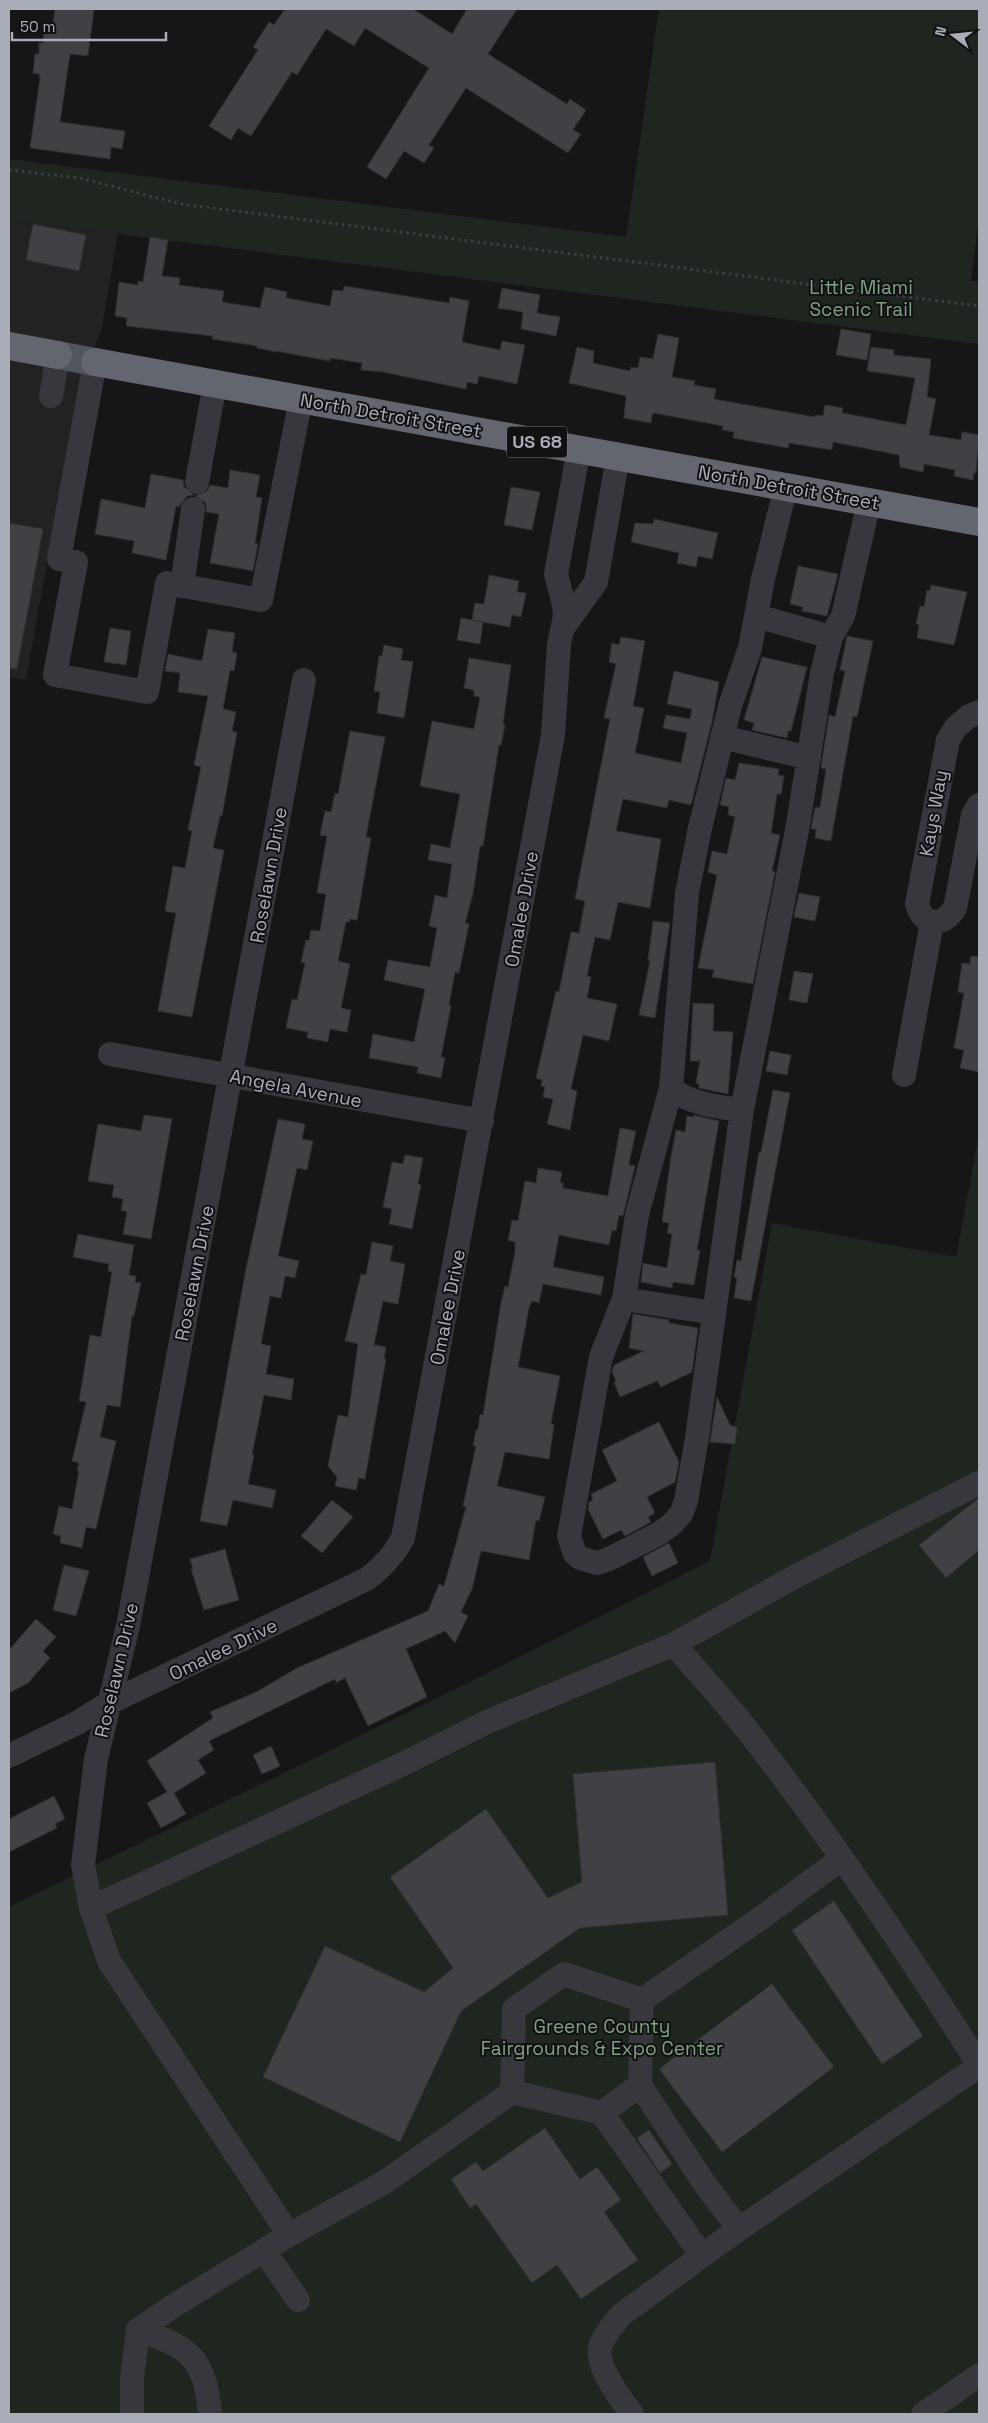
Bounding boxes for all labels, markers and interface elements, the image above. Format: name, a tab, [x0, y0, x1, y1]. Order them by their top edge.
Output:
scale bar	[12, 10, 166, 42]
north arrow	[928, 10, 978, 60]
text: 50 m	[20, 17, 55, 36]
text: N	[931, 24, 950, 38]
park label: Little Miami Scenic Trail	[809, 275, 913, 322]
street label: North Detroit Street	[298, 387, 484, 444]
road number: US 68	[507, 427, 567, 458]
street label: North Detroit Street	[696, 459, 882, 516]
street label: Kays Way	[914, 768, 953, 858]
street label: Roselawn Drive	[244, 805, 293, 945]
street label: Omalee Drive	[499, 849, 544, 969]
street label: Angela Avenue	[228, 1063, 364, 1114]
street label: Roselawn Drive	[169, 1203, 220, 1343]
street label: Omalee Drive	[424, 1247, 471, 1367]
street label: Roselawn Drive	[89, 1600, 144, 1740]
street label: Omalee Drive	[165, 1612, 282, 1686]
park label: Greene County Fairgrounds & Expo Center	[481, 2014, 723, 2061]

